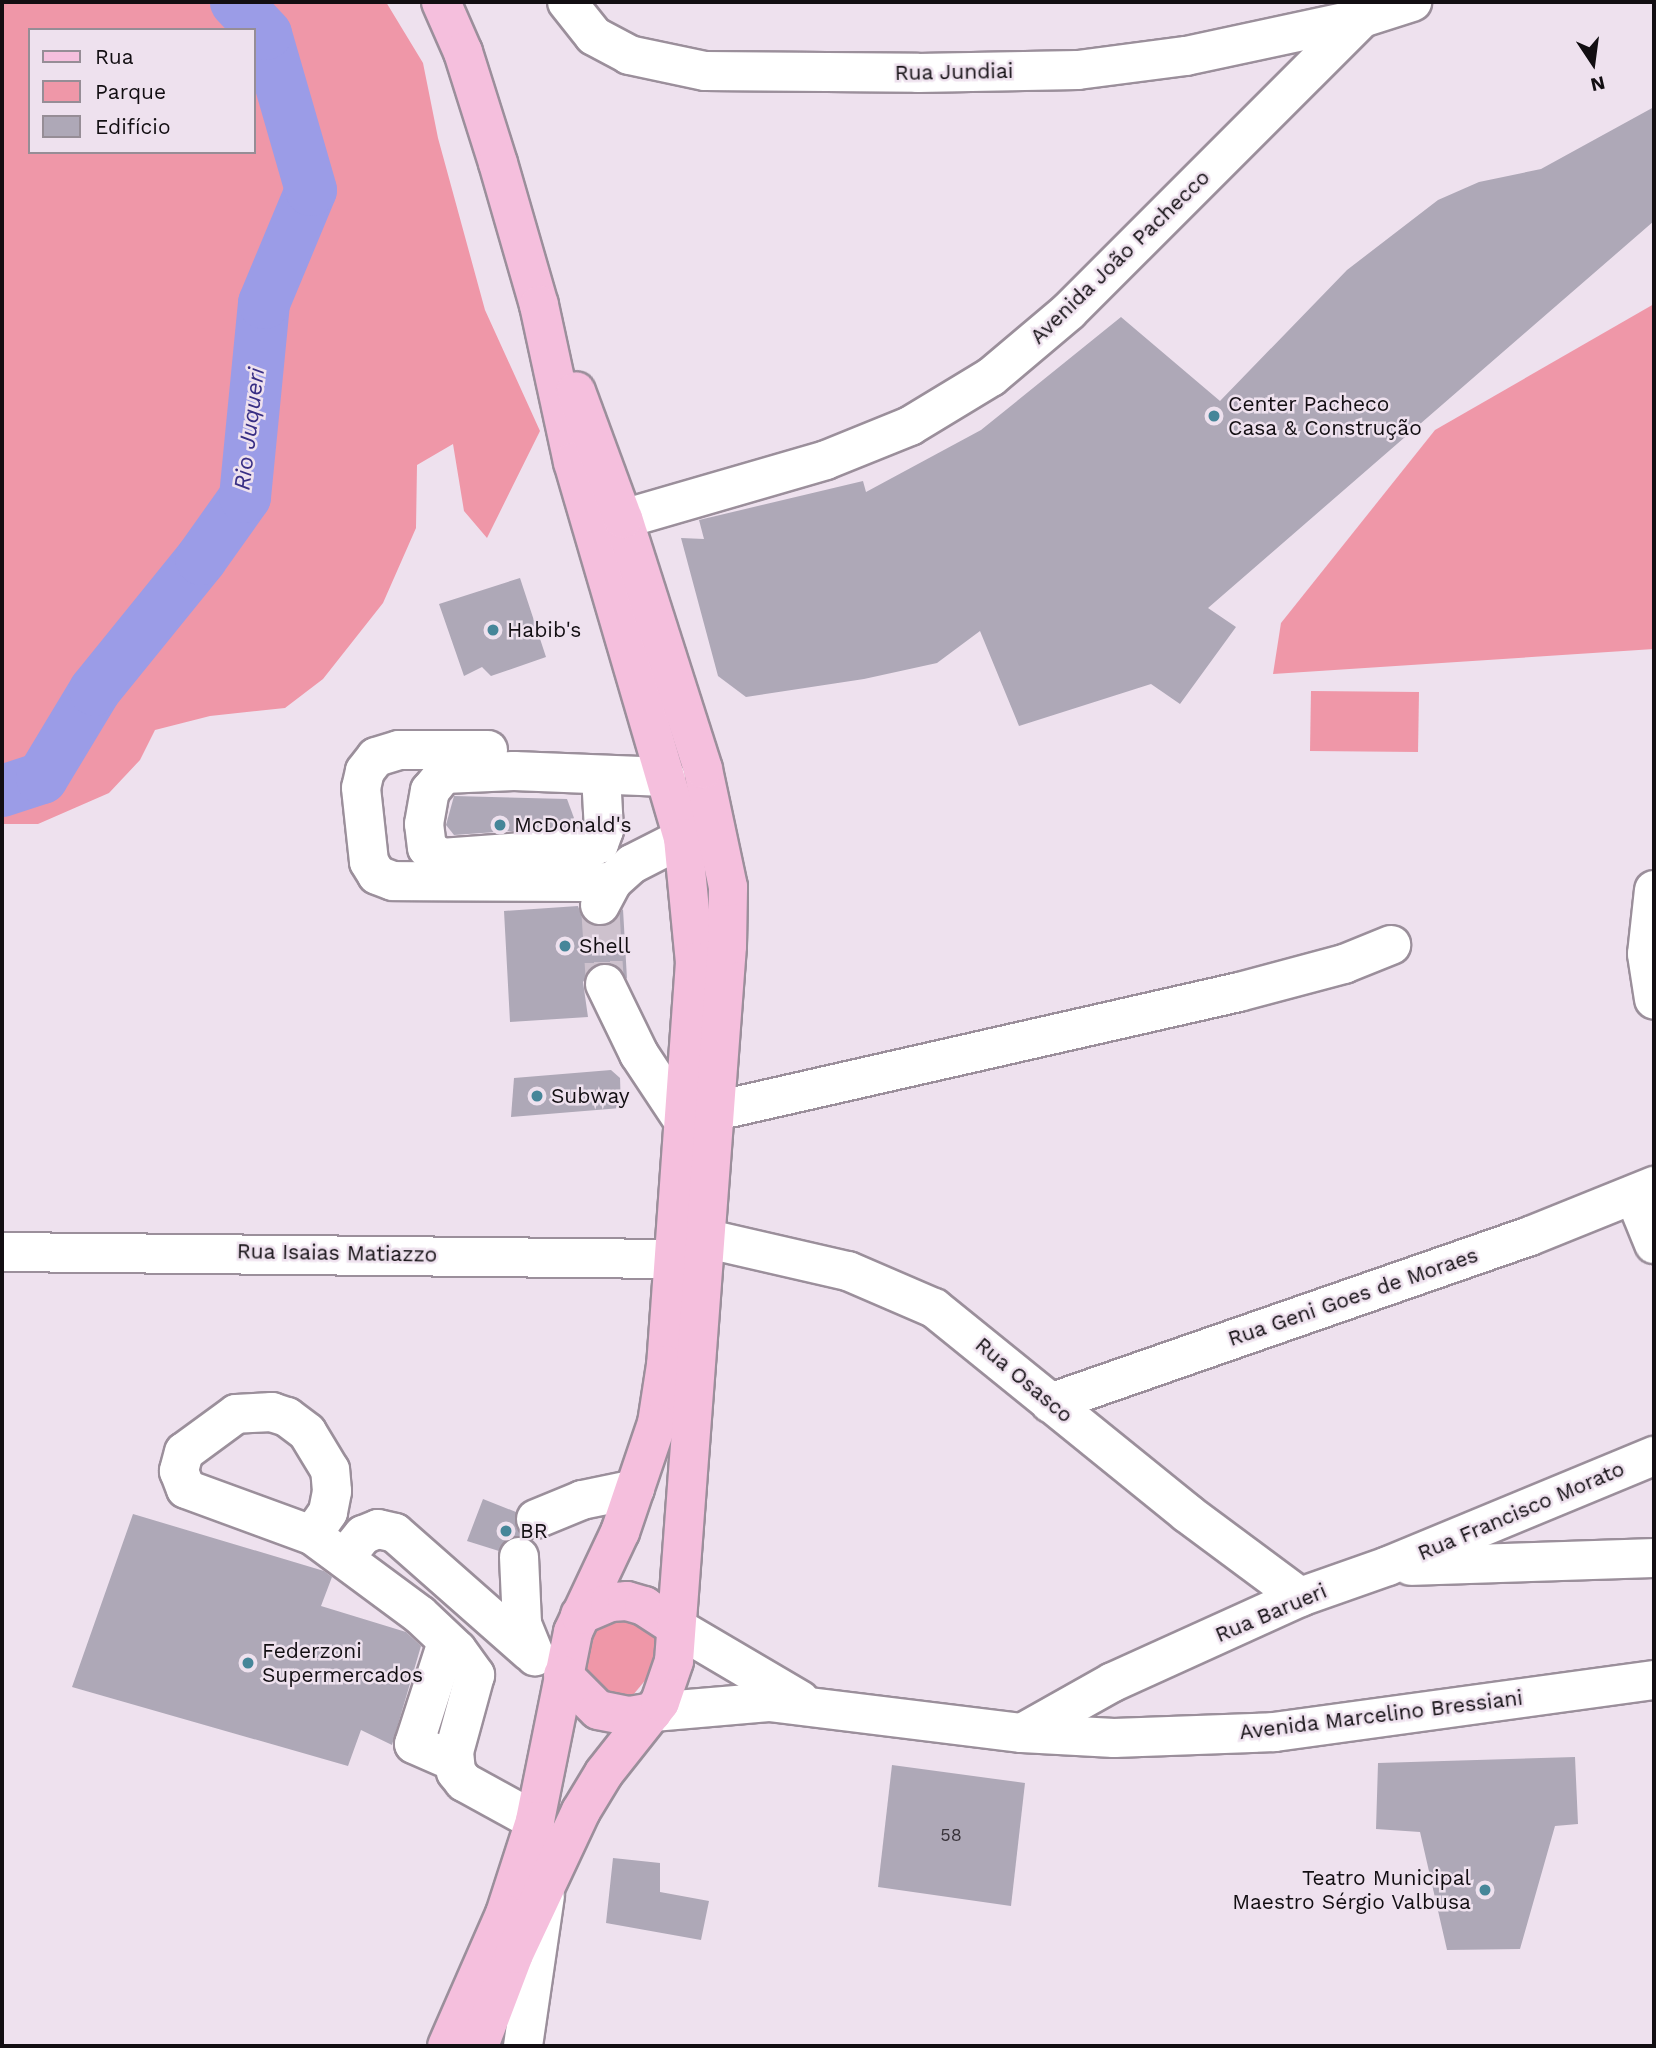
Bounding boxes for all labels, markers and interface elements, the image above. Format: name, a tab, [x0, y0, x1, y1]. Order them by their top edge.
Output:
legend	[28, 28, 256, 154]
north arrow	[1558, 28, 1628, 98]
text: Rua	[95, 44, 134, 69]
street label: Rua Jundiai	[894, 58, 1014, 86]
text: N	[1588, 71, 1607, 97]
text: Parque	[95, 79, 166, 104]
text: Edifício	[95, 114, 171, 139]
street label: Avenida João Pachecco	[1025, 164, 1215, 350]
water label: Rio Juqueri	[229, 366, 271, 492]
place label: Center Pacheco Casa & Construção	[1228, 391, 1422, 441]
marker: Center Pacheco Casa & Construção	[1206, 408, 1222, 424]
place label: Habib's	[507, 617, 581, 643]
marker: Habib's	[485, 622, 501, 638]
place label: McDonald's	[514, 812, 631, 838]
marker: McDonald's	[492, 817, 508, 833]
place label: Shell	[579, 933, 630, 959]
marker: Shell	[557, 938, 573, 954]
place label: Subway	[551, 1083, 630, 1109]
marker: Subway	[529, 1088, 545, 1104]
street label: Rua Isaias Matiazzo	[236, 1239, 438, 1267]
street label: Rua Geni Goes de Moraes	[1225, 1242, 1481, 1352]
street label: Rua Osasco	[970, 1332, 1078, 1428]
street label: Rua Francisco Morato	[1414, 1456, 1628, 1566]
place label: BR	[520, 1518, 548, 1544]
marker: BR	[498, 1523, 514, 1539]
street label: Rua Barueri	[1211, 1578, 1331, 1648]
place label: Federzoni Supermercados	[262, 1638, 423, 1688]
marker: Federzoni Supermercados	[240, 1655, 256, 1671]
street label: Avenida Marcelino Bressiani	[1238, 1685, 1524, 1745]
house number: 58	[940, 1824, 962, 1846]
place label: Teatro Municipal Maestro Sérgio Valbusa	[1231, 1865, 1471, 1915]
marker: Teatro Municipal Maestro Sérgio Valbusa	[1477, 1882, 1493, 1898]

